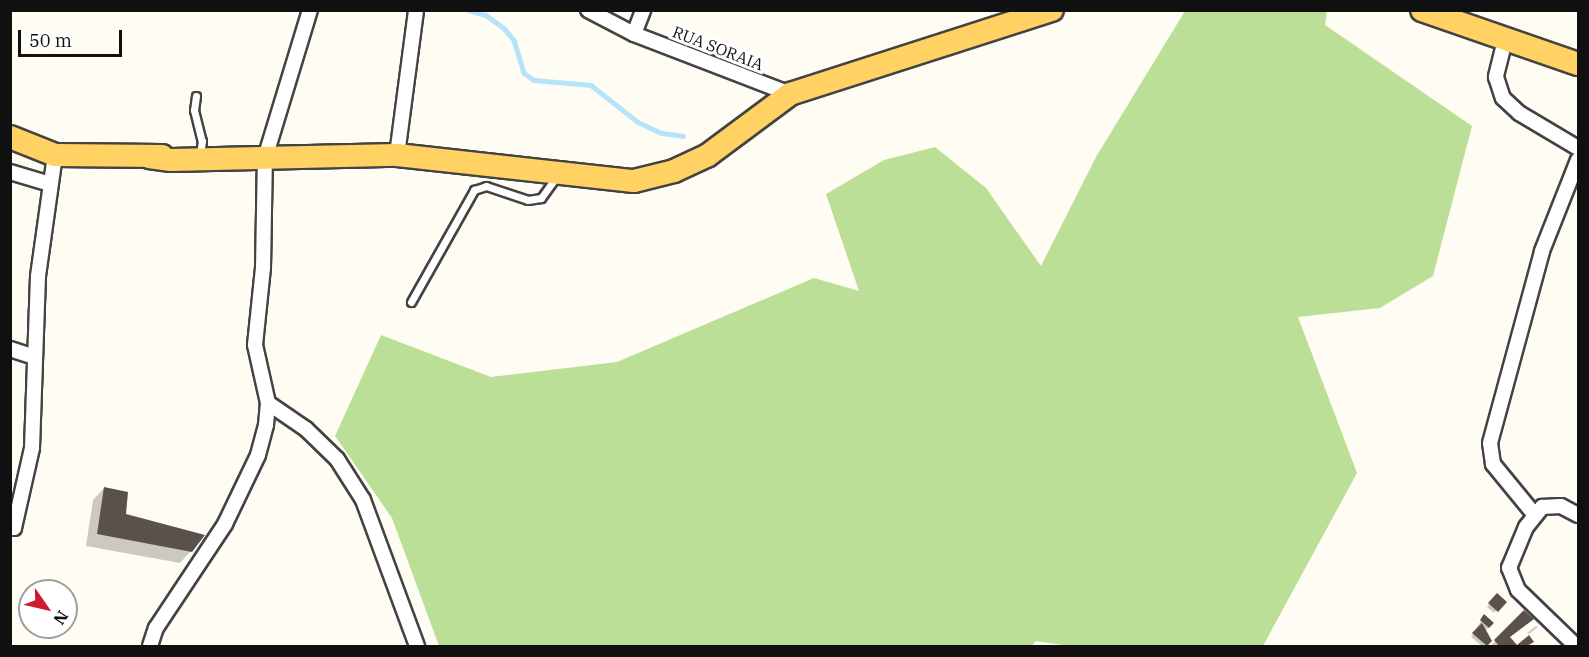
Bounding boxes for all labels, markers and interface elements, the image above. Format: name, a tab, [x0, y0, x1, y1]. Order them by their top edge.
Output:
scale bar	[21, 18, 124, 56]
street label: RUA SORAIA	[670, 22, 766, 74]
text: 50 m	[29, 29, 72, 52]
north arrow	[18, 579, 78, 639]
text: N	[49, 607, 73, 629]

